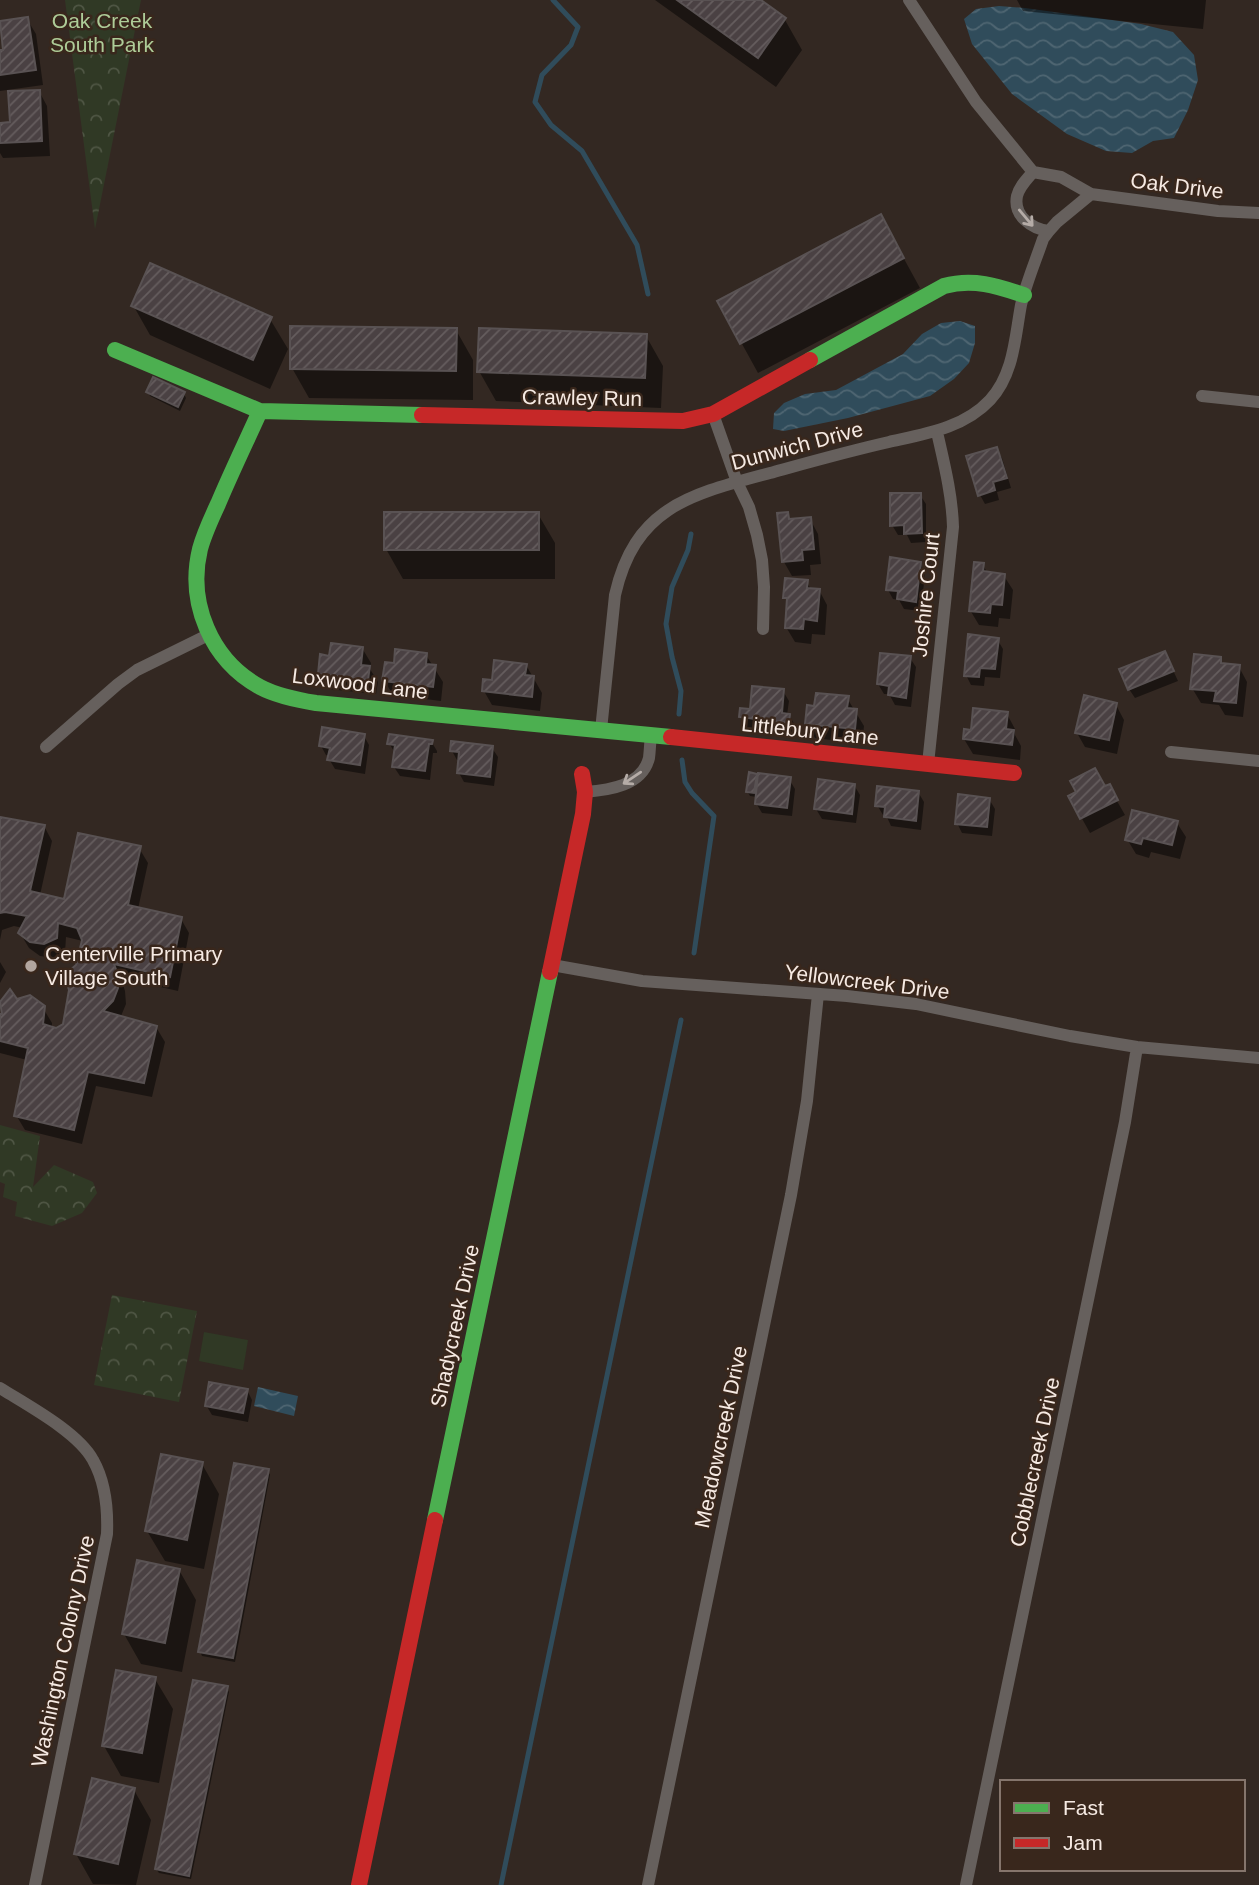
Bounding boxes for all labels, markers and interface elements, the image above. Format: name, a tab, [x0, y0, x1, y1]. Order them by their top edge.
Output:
park label: Oak Creek South Park	[50, 9, 154, 56]
street label: Oak Drive	[1129, 168, 1225, 203]
one-way arrow	[1017, 209, 1033, 227]
street label: Crawley Run	[522, 385, 642, 410]
street label: Dunwich Drive	[729, 417, 865, 474]
street label: Joshire Court	[908, 531, 943, 658]
street label: Loxwood Lane	[291, 664, 429, 703]
street label: Littlebury Lane	[740, 712, 880, 749]
one-way arrow	[623, 771, 642, 786]
place label: Centerville Primary Village South	[45, 942, 223, 989]
marker: Centerville Primary Village South	[23, 958, 39, 974]
street label: Yellowcreek Drive	[783, 960, 951, 1003]
street label: Shadycreek Drive	[426, 1242, 483, 1409]
street label: Meadowcreek Drive	[690, 1344, 751, 1530]
street label: Cobblecreek Drive	[1005, 1375, 1064, 1549]
street label: Washington Colony Drive	[27, 1533, 98, 1769]
legend	[1000, 1780, 1245, 1871]
text: Fast	[1063, 1796, 1104, 1819]
text: Jam	[1063, 1831, 1103, 1854]

